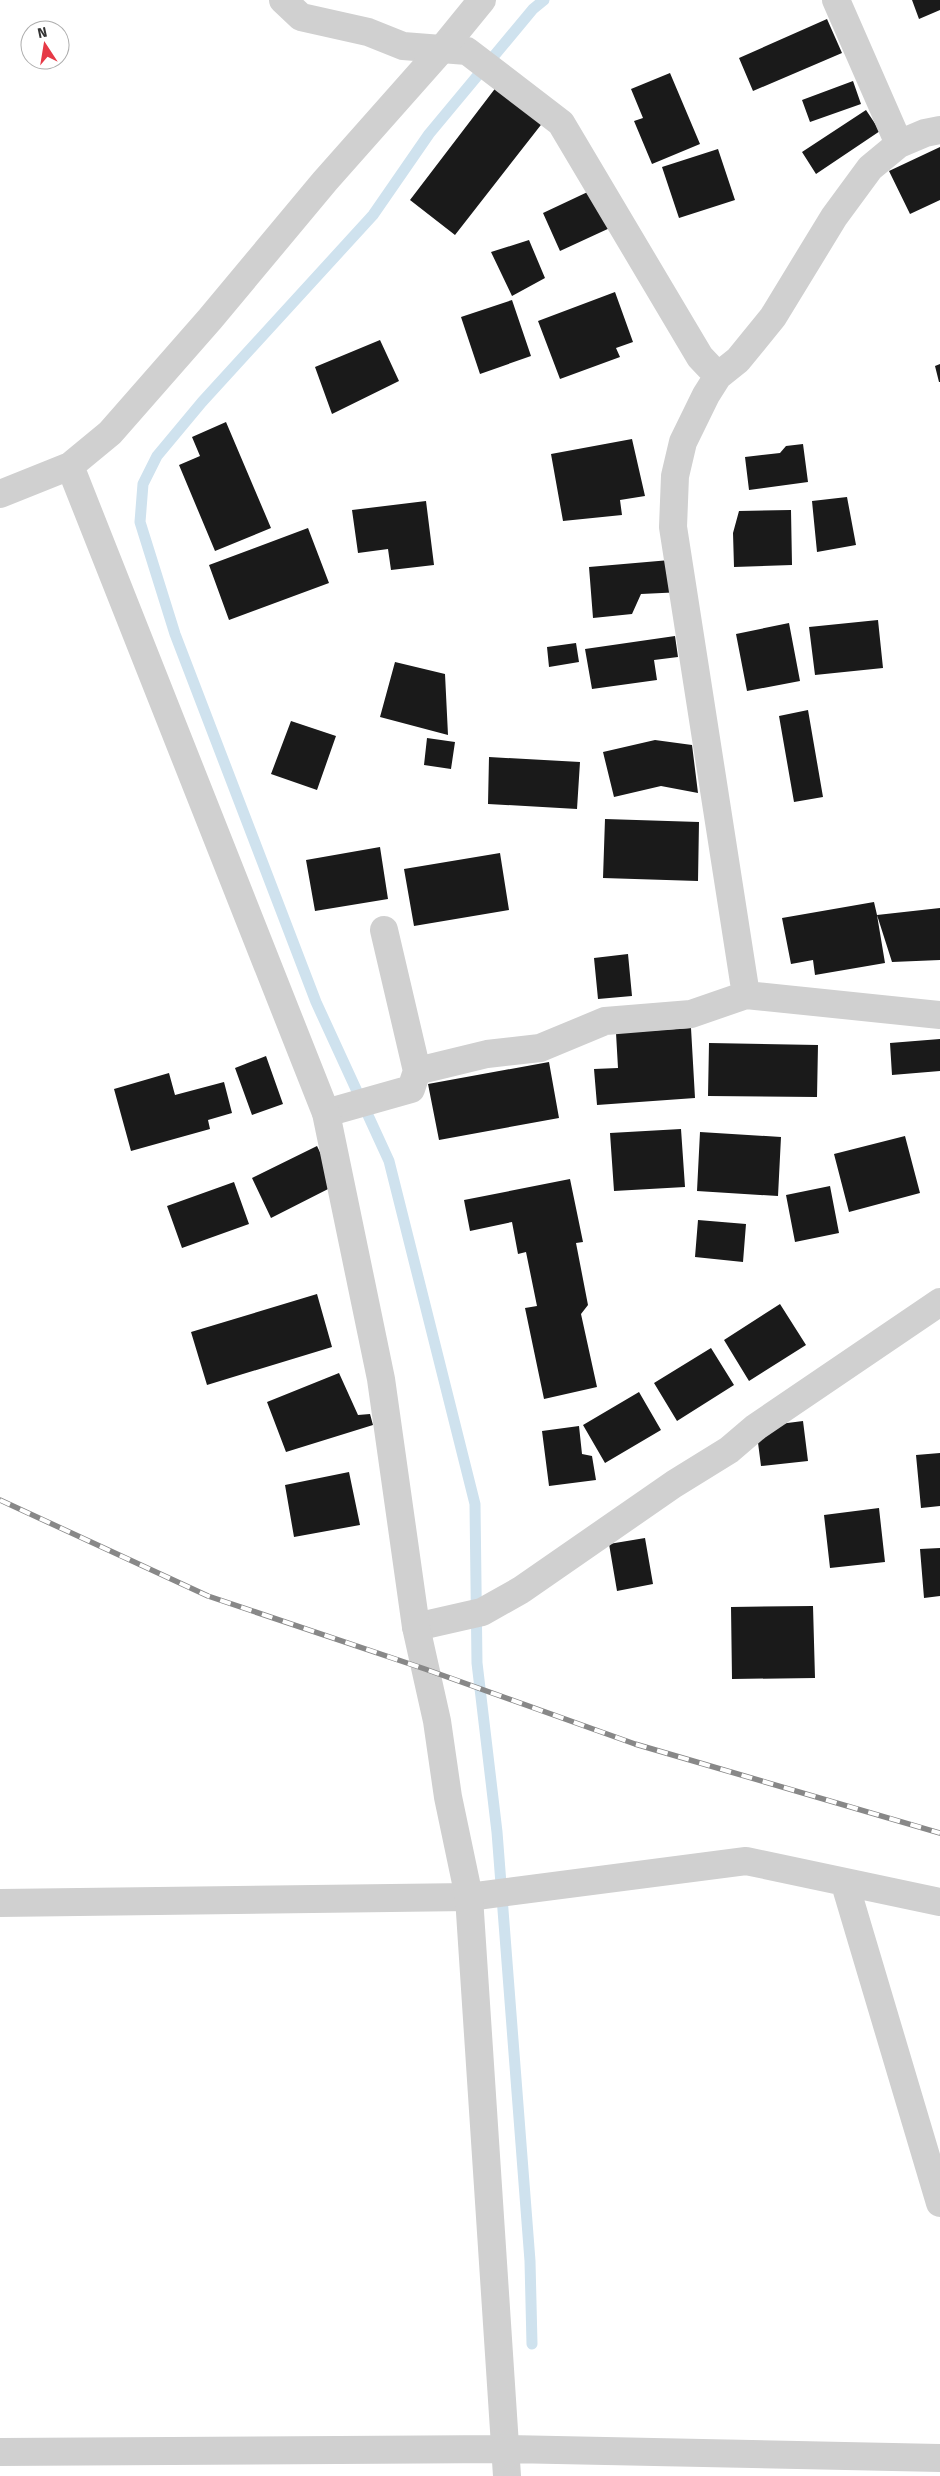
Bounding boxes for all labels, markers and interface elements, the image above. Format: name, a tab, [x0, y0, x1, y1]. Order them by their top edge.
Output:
north arrow	[20, 20, 70, 70]
text: N	[36, 23, 49, 42]

